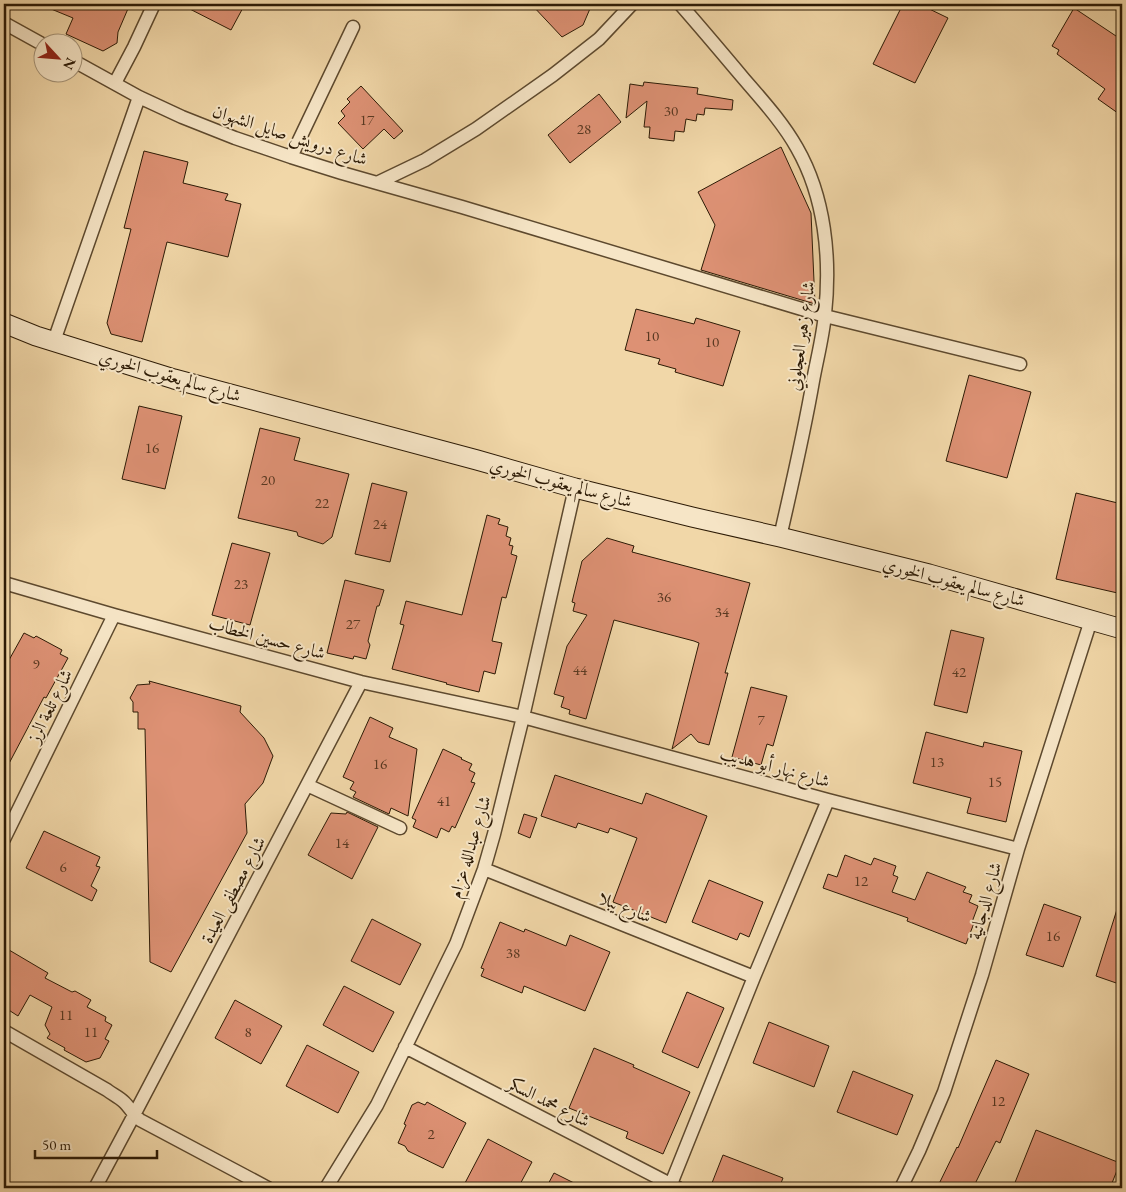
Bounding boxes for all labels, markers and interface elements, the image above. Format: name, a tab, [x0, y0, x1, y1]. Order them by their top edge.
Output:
north arrow	[32, 32, 82, 82]
text: N	[59, 55, 80, 73]
street label: شارع درويش صايل الشهوان	[209, 99, 371, 174]
house number: 30	[664, 101, 678, 120]
house number: 17	[360, 110, 375, 129]
house number: 28	[577, 119, 591, 138]
street label: شارع زهير العجلوني	[781, 280, 824, 393]
house number: 10	[645, 326, 659, 345]
house number: 10	[705, 332, 719, 351]
street label: شارع سالم يعقوب الخوري	[95, 344, 244, 412]
house number: 16	[145, 438, 159, 457]
street label: شارع سالم يعقوب الخوري	[486, 452, 635, 517]
house number: 20	[261, 470, 275, 489]
house number: 22	[315, 493, 330, 512]
house number: 24	[373, 514, 388, 533]
street label: شارع سالم يعقوب الخوري	[879, 551, 1028, 616]
house number: 23	[234, 574, 248, 593]
house number: 36	[657, 587, 671, 606]
house number: 34	[715, 602, 730, 621]
street label: شارع حسين الخطاب	[205, 611, 328, 668]
house number: 27	[346, 614, 361, 633]
house number: 9	[32, 654, 40, 673]
house number: 44	[573, 660, 588, 679]
house number: 42	[952, 662, 967, 681]
street label: شارع تلعة الرز	[21, 665, 81, 750]
house number: 7	[757, 710, 765, 729]
street label: شارع نهار أبو هديب	[717, 740, 833, 796]
house number: 13	[930, 752, 944, 771]
house number: 16	[373, 754, 387, 773]
house number: 15	[988, 772, 1002, 791]
house number: 41	[437, 791, 451, 810]
street label: شارع عبدالله عزام	[443, 793, 501, 902]
street label: شارع مصطفى العيدة	[195, 832, 274, 949]
house number: 14	[335, 833, 350, 852]
house number: 6	[59, 857, 67, 876]
street label: شارع الدجانية	[962, 859, 1010, 944]
house number: 12	[854, 871, 869, 890]
street label: شارع يبلا	[594, 885, 655, 931]
house number: 16	[1046, 926, 1060, 945]
house number: 38	[506, 943, 520, 962]
house number: 11	[59, 1005, 73, 1024]
house number: 11	[84, 1022, 98, 1041]
house number: 8	[244, 1022, 252, 1041]
street label: شارع محمد السكر	[501, 1070, 594, 1136]
house number: 12	[991, 1091, 1006, 1110]
house number: 2	[427, 1124, 435, 1143]
scale bar	[35, 1127, 158, 1159]
text: 50 m	[42, 1135, 71, 1154]

